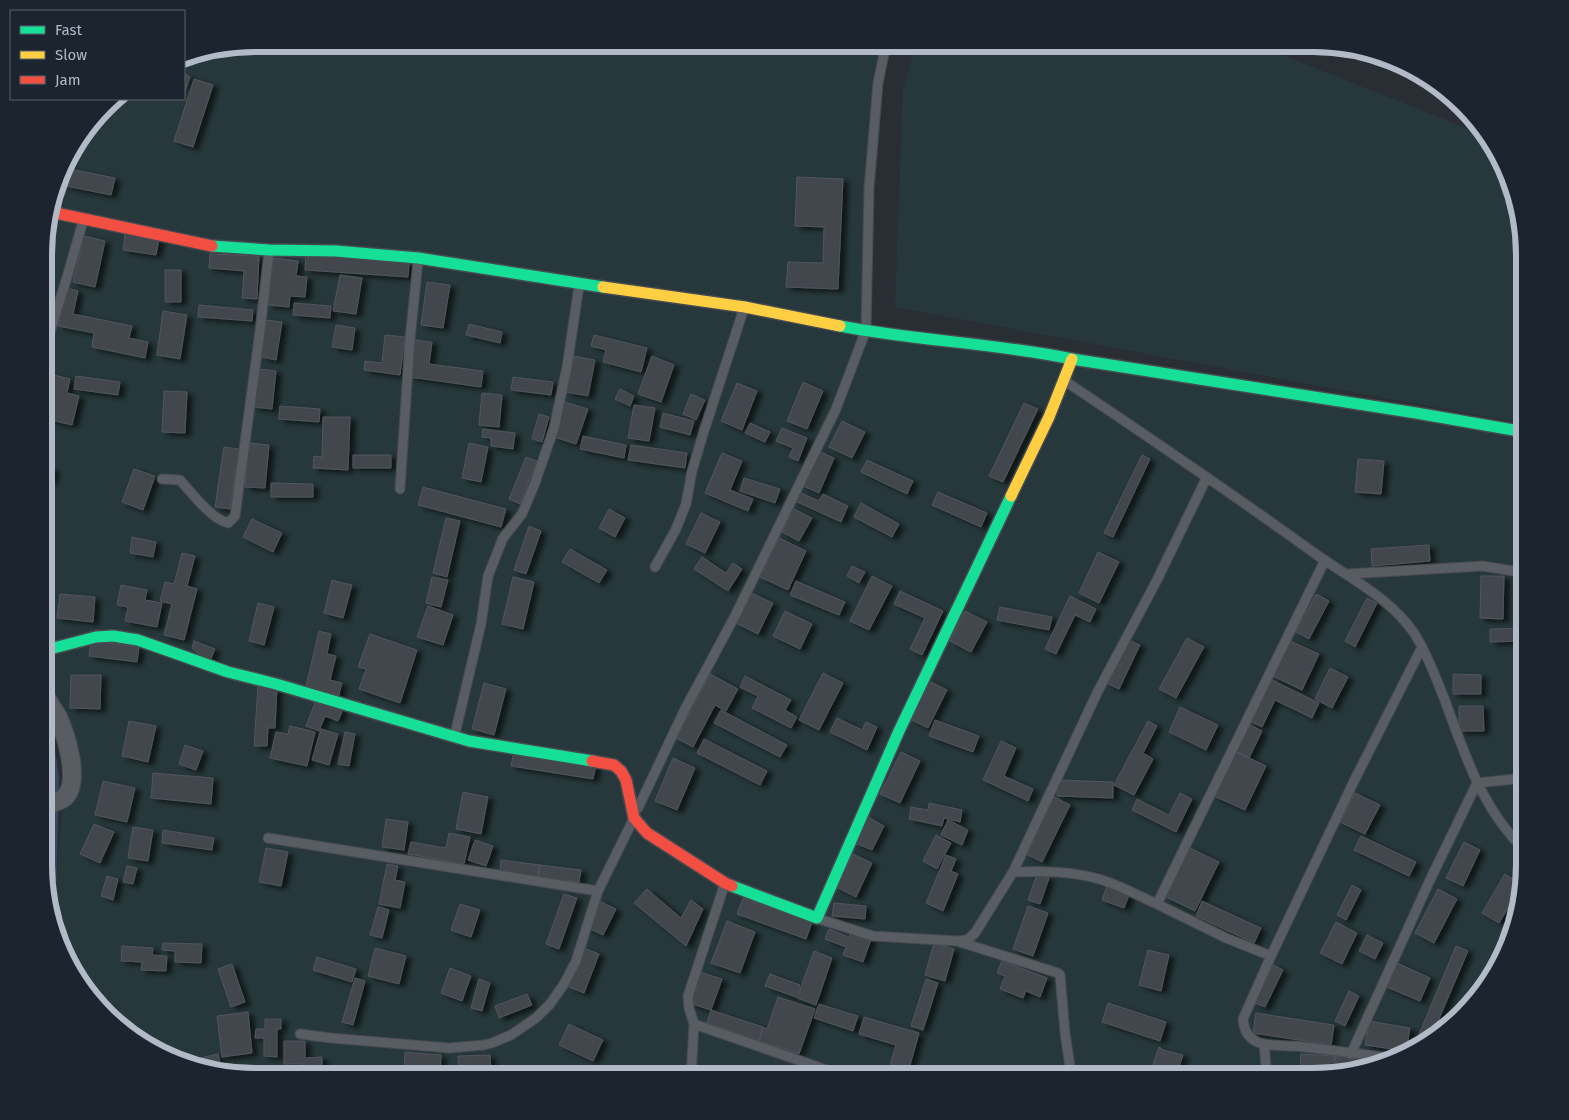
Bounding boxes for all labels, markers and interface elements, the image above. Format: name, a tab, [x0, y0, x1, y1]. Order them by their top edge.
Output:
legend	[10, 10, 185, 100]
text: Fast	[55, 21, 82, 39]
text: Slow	[55, 46, 87, 64]
text: Jam	[55, 71, 81, 89]

